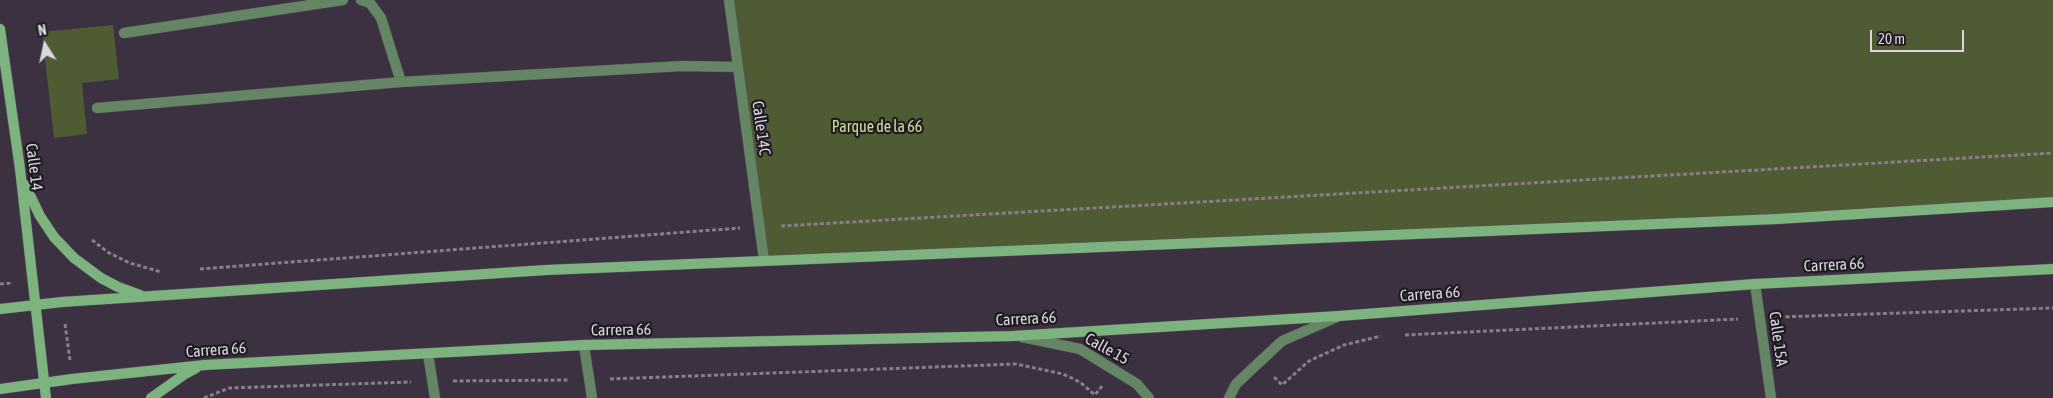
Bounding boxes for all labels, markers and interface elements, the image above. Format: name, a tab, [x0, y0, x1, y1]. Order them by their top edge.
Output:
north arrow	[20, 20, 70, 70]
scale bar	[1873, 20, 1967, 52]
text: N	[37, 22, 48, 39]
text: 20 m	[1878, 30, 1905, 47]
street label: Calle 14C	[748, 100, 774, 156]
park label: Parque de la 66	[832, 117, 922, 137]
street label: Calle 14	[22, 142, 46, 192]
street label: Carrera 66	[1803, 254, 1865, 276]
street label: Carrera 66	[1399, 282, 1461, 306]
street label: Carrera 66	[995, 308, 1057, 330]
street label: Calle 15A	[1765, 310, 1791, 368]
street label: Carrera 66	[591, 320, 651, 340]
street label: Calle 15	[1082, 329, 1132, 369]
street label: Carrera 66	[185, 338, 247, 362]

